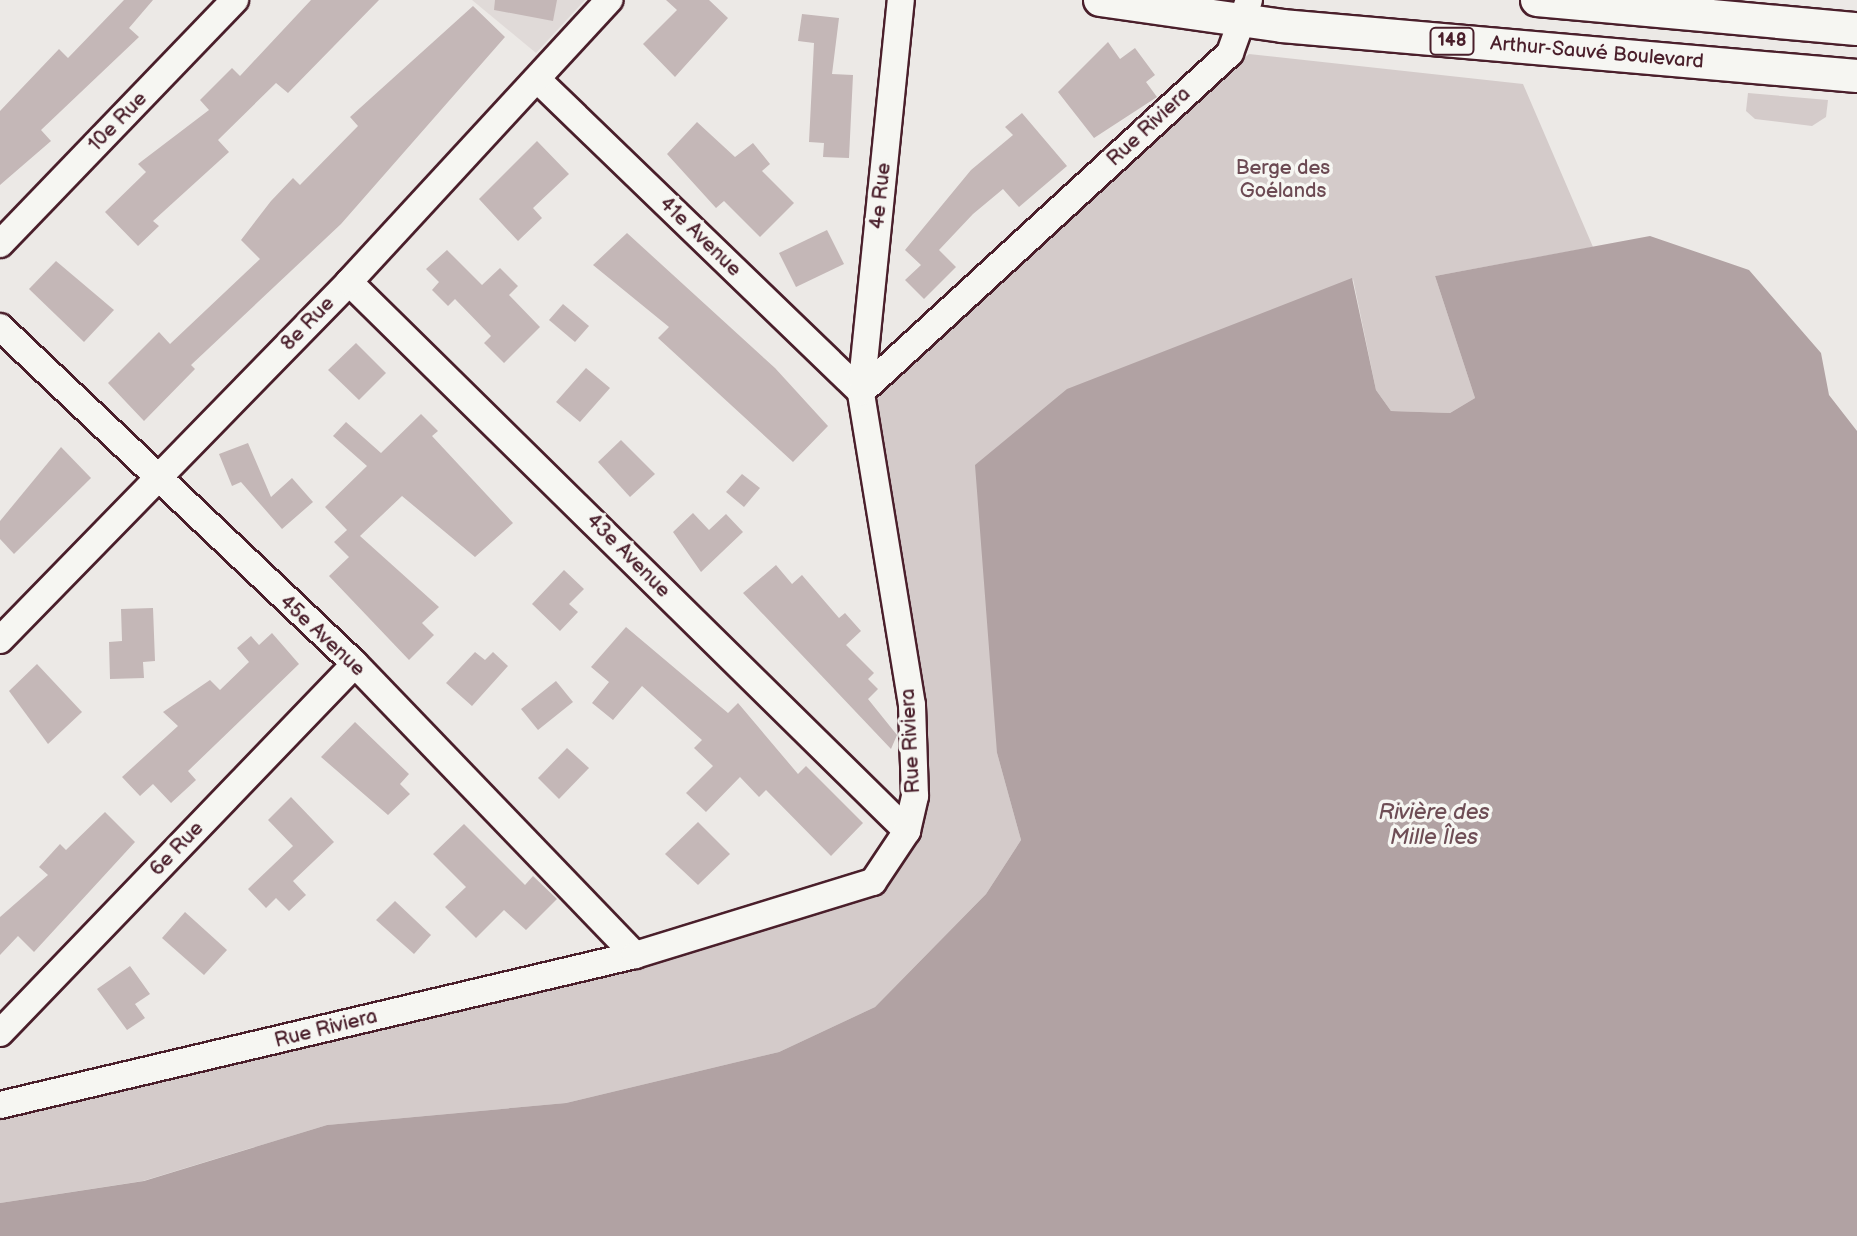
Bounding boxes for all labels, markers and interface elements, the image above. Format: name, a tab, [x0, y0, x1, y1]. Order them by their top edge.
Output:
road number: 148	[1428, 27, 1476, 55]
street label: Arthur-Sauvé Boulevard	[1489, 32, 1705, 74]
street label: Rue Riviera	[1102, 82, 1196, 172]
street label: 10e Rue	[84, 87, 152, 157]
park label: Berge des Goélands	[1236, 156, 1330, 203]
street label: 4e Rue	[866, 162, 896, 230]
street label: 41e Avenue	[654, 192, 746, 282]
street label: 8e Rue	[276, 292, 340, 356]
street label: 43e Avenue	[581, 509, 675, 603]
street label: 45e Avenue	[274, 590, 370, 682]
street label: Rue Riviera	[896, 688, 926, 794]
water label: Rivière des Mille Îles	[1379, 799, 1489, 850]
street label: 6e Rue	[145, 817, 209, 881]
street label: Rue Riviera	[272, 1005, 380, 1053]

